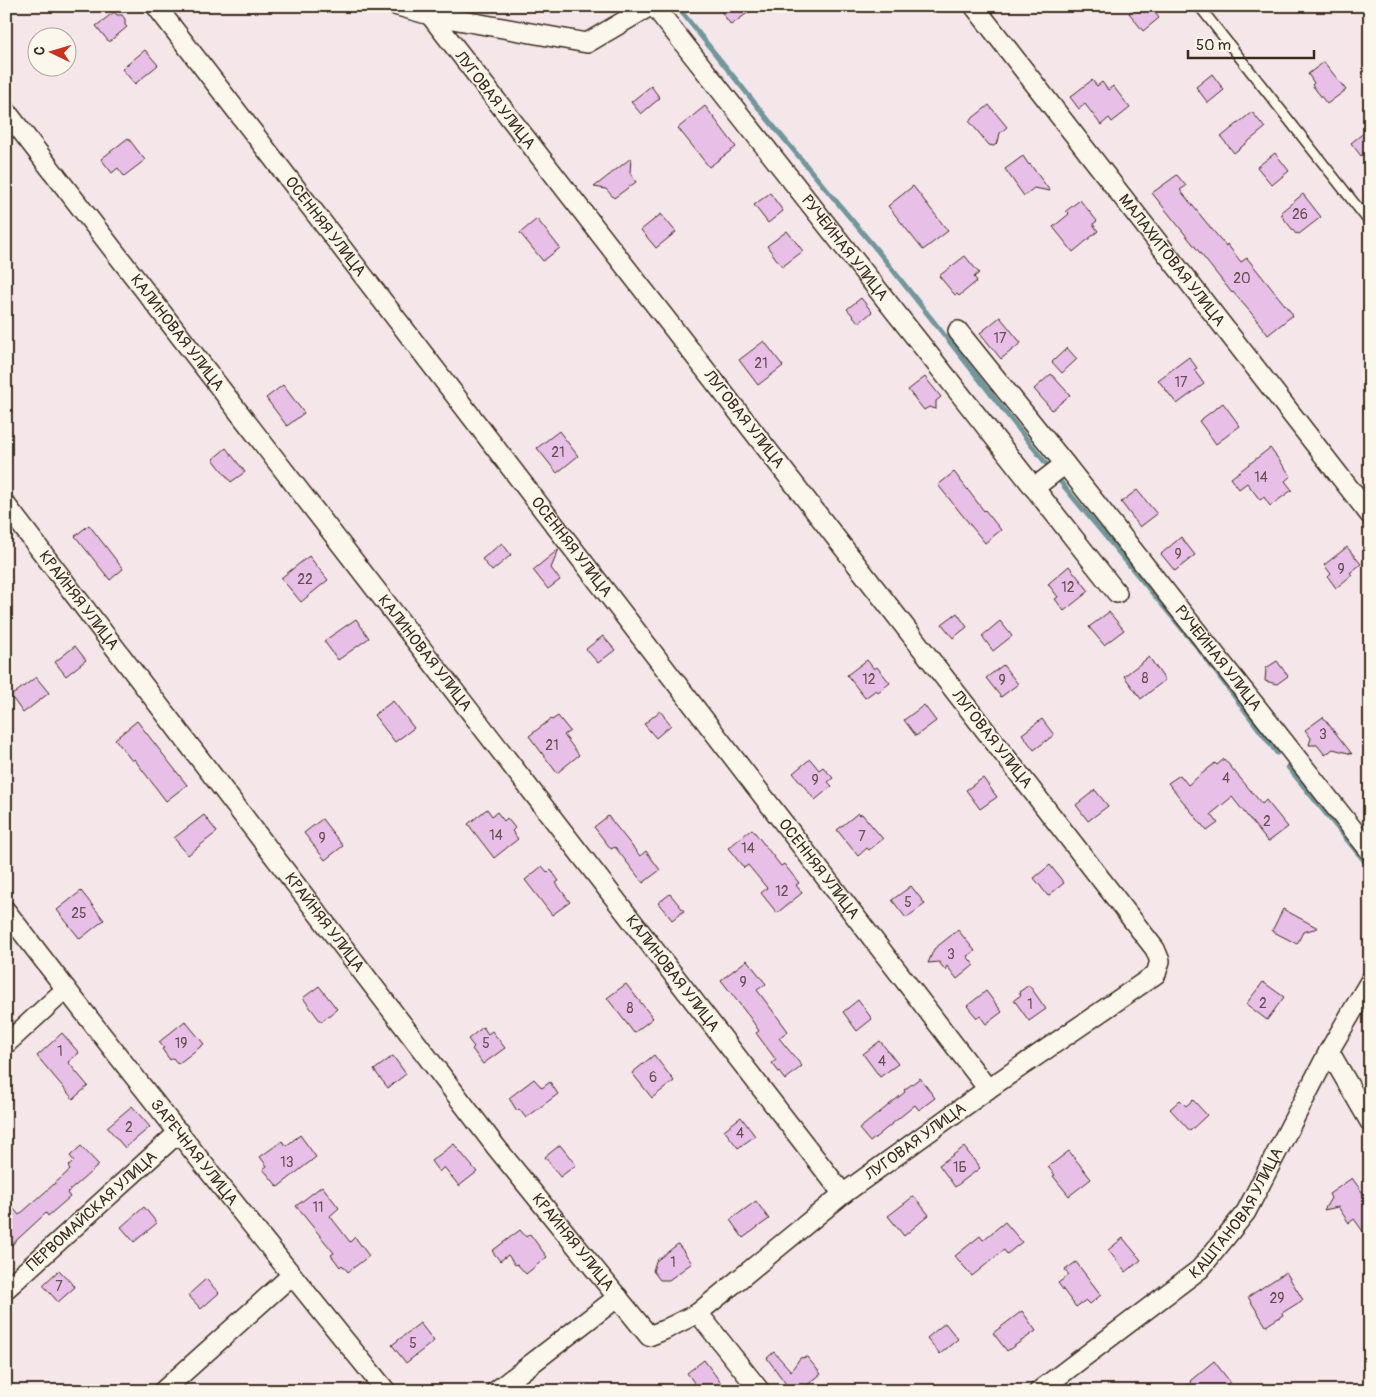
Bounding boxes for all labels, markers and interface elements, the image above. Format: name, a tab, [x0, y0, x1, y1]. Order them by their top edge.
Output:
north arrow	[28, 28, 78, 78]
scale bar	[1188, 28, 1315, 60]
text: 50 m	[1196, 36, 1231, 55]
text: С	[31, 46, 48, 56]
street label: ЛУГОВАЯ УЛИЦА	[450, 46, 540, 153]
street label: ОСЕННЯЯ УЛИЦА	[280, 172, 370, 281]
street label: МАЛАХИТОВАЯ УЛИЦА	[1114, 190, 1229, 330]
street label: РУЧЕЙНАЯ УЛИЦА	[797, 191, 893, 305]
house number: 26	[1292, 206, 1308, 223]
street label: КАЛИНОВАЯ УЛИЦА	[126, 270, 229, 395]
house number: 20	[1233, 270, 1251, 287]
house number: 17	[994, 330, 1007, 347]
house number: 21	[754, 355, 768, 372]
street label: ЛУГОВАЯ УЛИЦА	[699, 365, 789, 472]
house number: 17	[1175, 374, 1188, 391]
house number: 21	[551, 444, 565, 461]
house number: 14	[1254, 469, 1268, 486]
street label: ОСЕННЯЯ УЛИЦА	[527, 493, 616, 601]
house number: 9	[1174, 546, 1182, 563]
street label: КРАЙНЯЯ УЛИЦА	[34, 547, 123, 654]
house number: 9	[1337, 561, 1345, 578]
house number: 22	[297, 571, 313, 588]
house number: 12	[1061, 579, 1075, 596]
street label: КАЛИНОВАЯ УЛИЦА	[374, 591, 476, 715]
street label: РУЧЕЙНАЯ УЛИЦА	[1170, 601, 1266, 715]
house number: 8	[1141, 670, 1149, 687]
house number: 12	[862, 671, 876, 688]
house number: 9	[998, 672, 1006, 689]
street label: ЛУГОВАЯ УЛИЦА	[947, 685, 1037, 792]
house number: 3	[1319, 726, 1327, 743]
house number: 21	[545, 737, 559, 754]
house number: 4	[1222, 770, 1230, 787]
house number: 9	[811, 772, 819, 789]
house number: 2	[1263, 813, 1271, 830]
street label: ОСЕННЯЯ УЛИЦА	[774, 815, 864, 923]
house number: 14	[489, 827, 503, 844]
house number: 7	[858, 828, 866, 845]
house number: 9	[318, 830, 326, 847]
house number: 14	[741, 840, 755, 857]
street label: КРАЙНЯЯ УЛИЦА	[280, 869, 369, 976]
house number: 12	[775, 883, 789, 900]
house number: 5	[904, 894, 912, 911]
house number: 25	[71, 905, 87, 922]
street label: КАЛИНОВАЯ УЛИЦА	[621, 911, 724, 1036]
house number: 3	[947, 946, 955, 963]
house number: 9	[739, 974, 747, 991]
house number: 2	[1259, 995, 1267, 1012]
house number: 1	[1027, 996, 1033, 1013]
house number: 8	[626, 1000, 634, 1017]
house number: 19	[175, 1035, 187, 1052]
house number: 5	[482, 1035, 490, 1052]
house number: 1	[57, 1043, 63, 1060]
house number: 4	[878, 1053, 886, 1070]
house number: 6	[649, 1069, 657, 1086]
street label: ЗАРЕЧНАЯ УЛИЦА	[146, 1095, 242, 1209]
street label: ЛУГОВАЯ УЛИЦА	[860, 1098, 970, 1185]
house number: 2	[125, 1119, 133, 1136]
house number: 4	[736, 1125, 744, 1142]
street label: КАШТАНОВАЯ УЛИЦА	[1186, 1144, 1288, 1283]
street label: ПЕРВОМАЙСКАЯ УЛИЦА	[22, 1147, 161, 1275]
house number: 13	[280, 1154, 294, 1171]
house number: 1Б	[953, 1159, 967, 1176]
street label: КРАЙНЯЯ УЛИЦА	[528, 1189, 618, 1295]
house number: 11	[313, 1199, 323, 1216]
house number: 1	[670, 1254, 676, 1271]
house number: 7	[55, 1278, 63, 1295]
house number: 29	[1269, 1290, 1285, 1307]
house number: 5	[409, 1335, 417, 1352]

